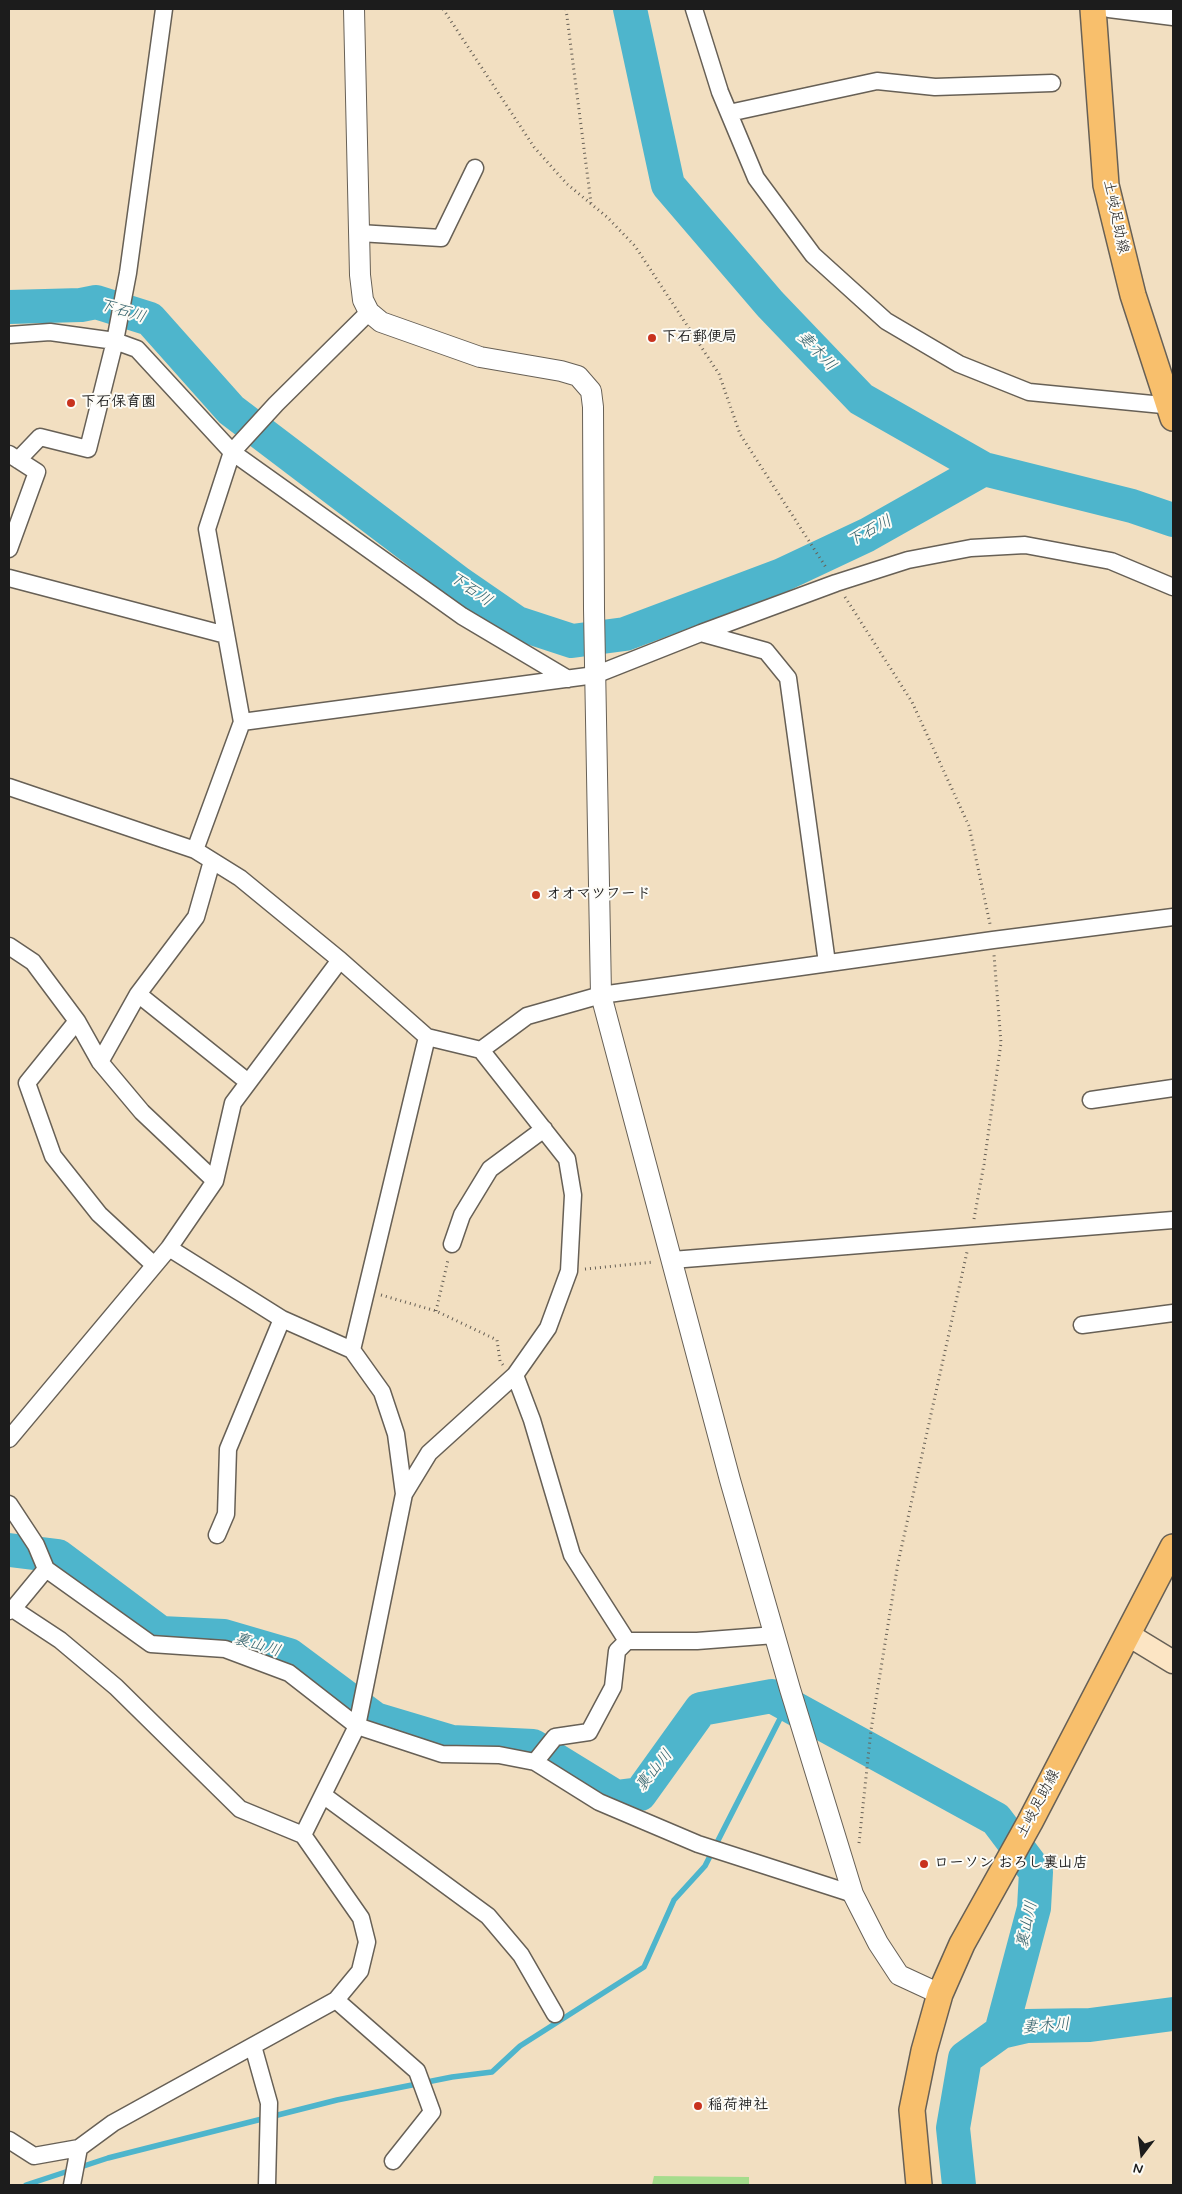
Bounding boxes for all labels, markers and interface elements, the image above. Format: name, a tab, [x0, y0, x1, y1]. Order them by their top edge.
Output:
street label: 土岐足助線	[1098, 178, 1132, 256]
water label: 下石川	[96, 296, 148, 328]
water label: 妻木川	[792, 328, 840, 376]
place label: 下石郵便局	[662, 329, 737, 347]
marker: 下石郵便局	[646, 332, 658, 344]
place label: 下石保育園	[81, 394, 156, 412]
marker: 下石保育園	[65, 397, 77, 409]
water label: 下石川	[844, 512, 896, 552]
water label: 下石川	[445, 568, 495, 612]
place label: オオマツフード	[546, 886, 651, 904]
marker: オオマツフード	[530, 889, 542, 901]
water label: 裏山川	[231, 1630, 283, 1662]
water label: 裏山川	[632, 1746, 678, 1796]
street label: 土岐足助線	[1013, 1767, 1065, 1841]
place label: ローソン おろし裏山店	[934, 1855, 1088, 1873]
marker: ローソン おろし裏山店	[918, 1858, 930, 1870]
water label: 裏山川	[1014, 1900, 1042, 1950]
water label: 妻木川	[1021, 2016, 1071, 2038]
place label: 稲荷神社	[708, 2097, 768, 2115]
marker: 稲荷神社	[692, 2100, 704, 2112]
north arrow	[1117, 2129, 1167, 2179]
text: N	[1131, 2159, 1145, 2178]

